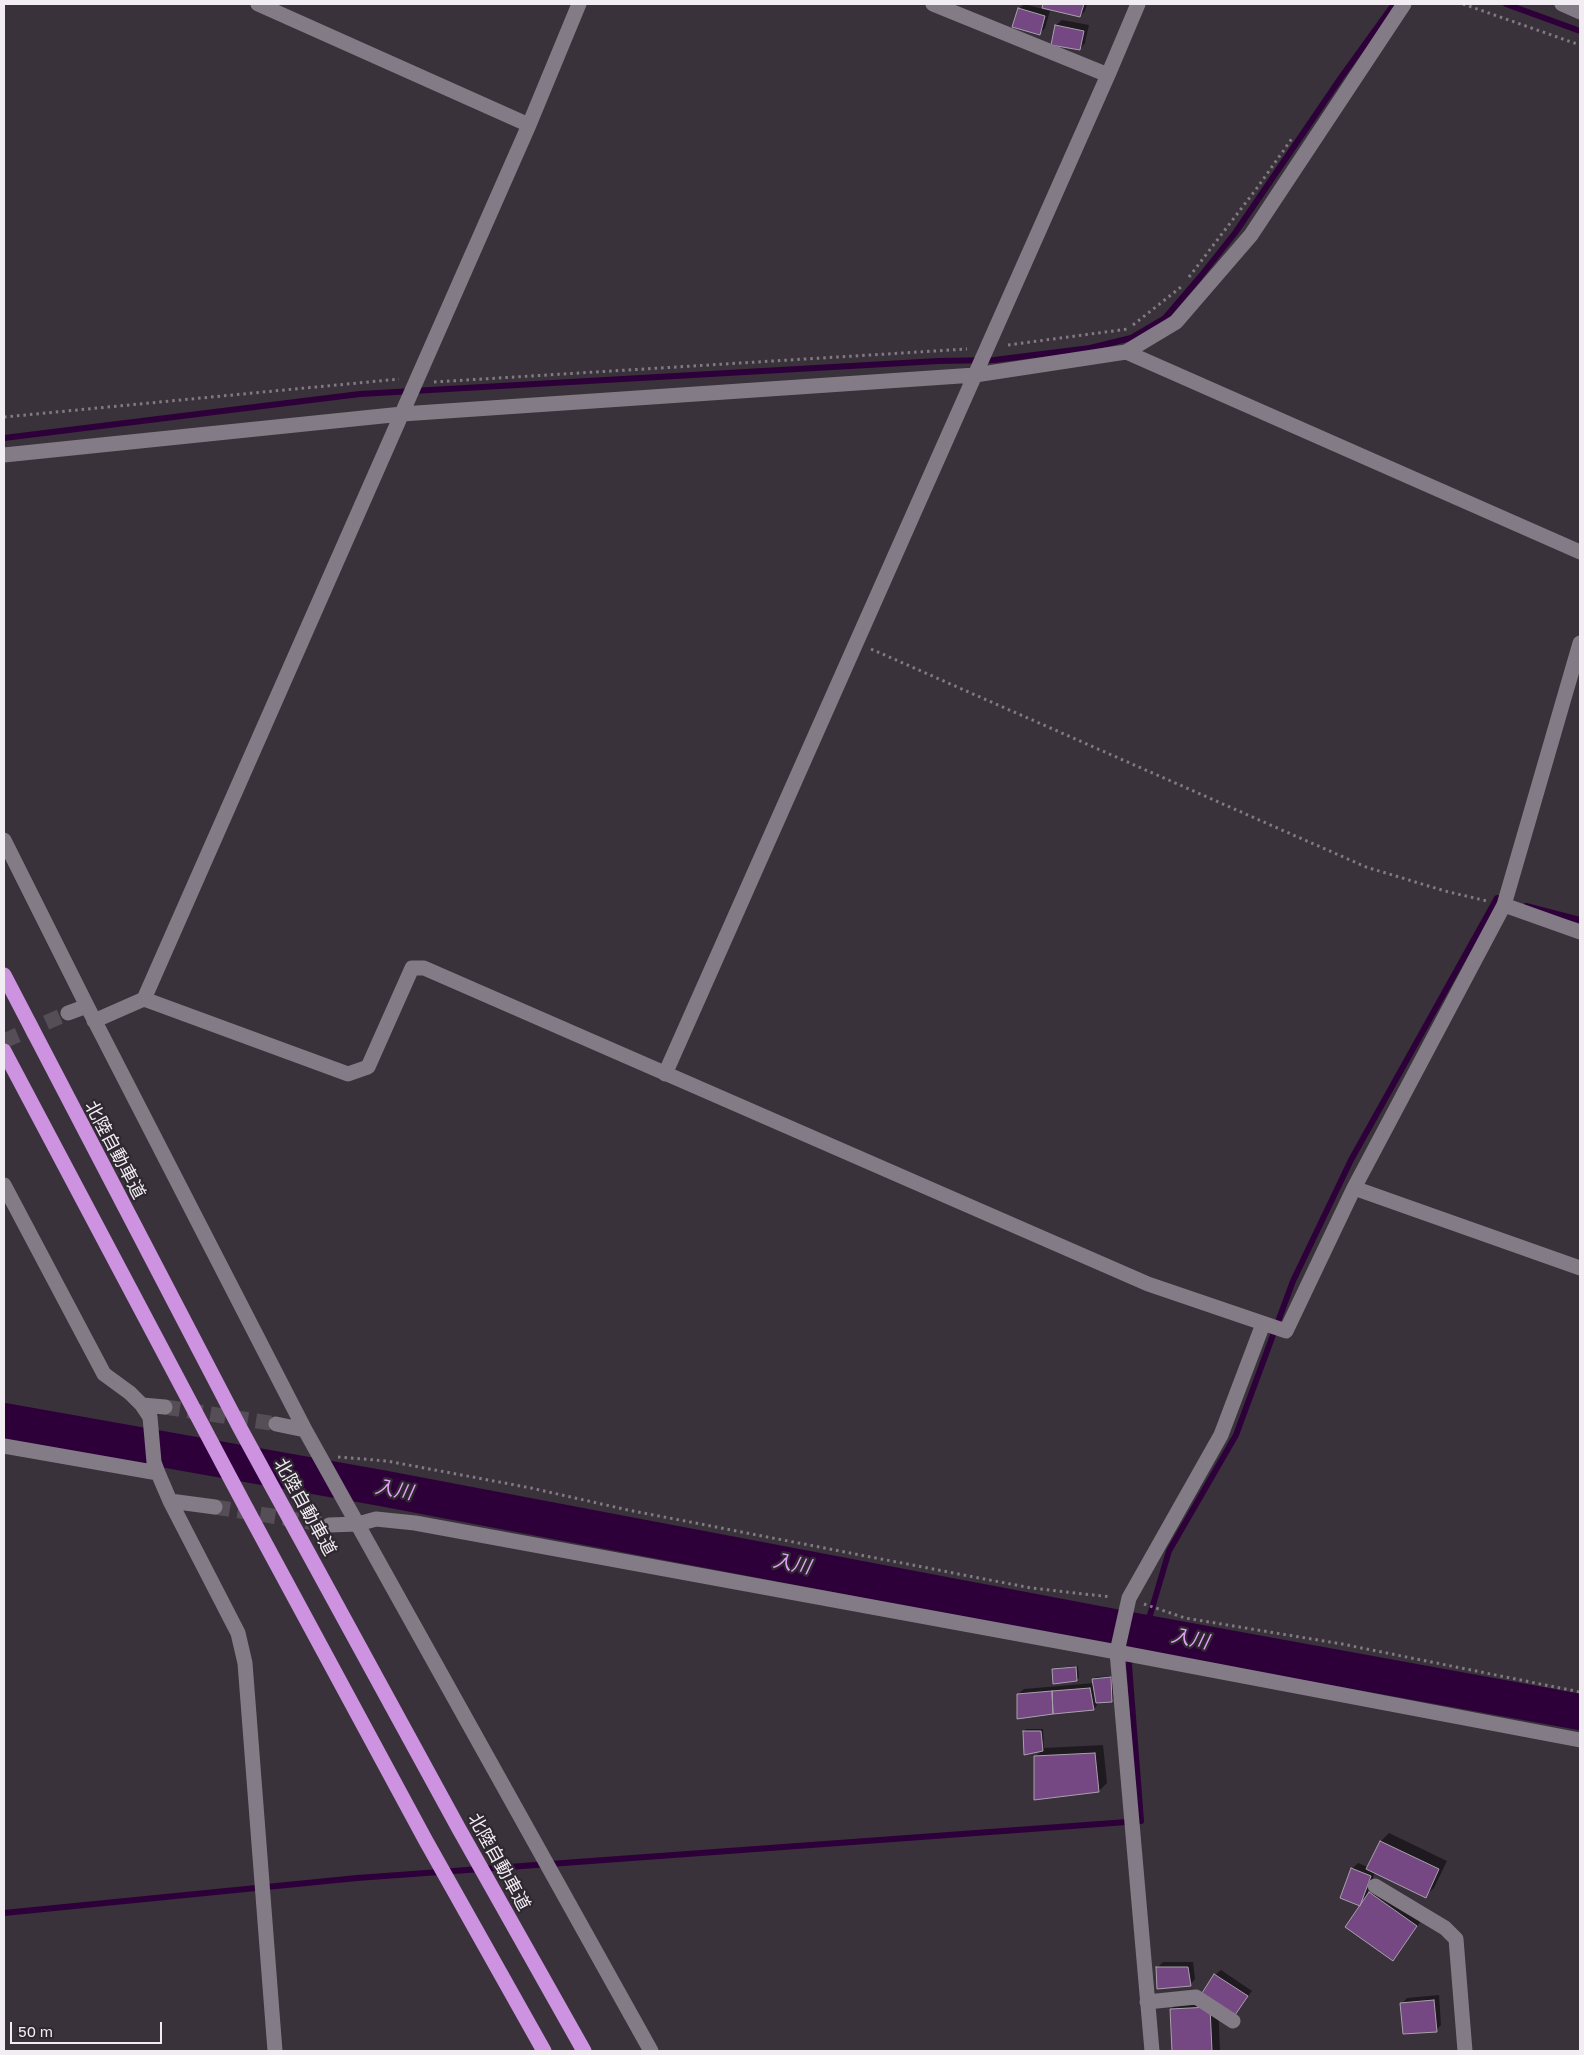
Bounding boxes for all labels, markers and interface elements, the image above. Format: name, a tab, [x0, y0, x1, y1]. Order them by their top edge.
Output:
street label: 北陸自動車道	[80, 1097, 150, 1203]
street label: 北陸自動車道	[269, 1455, 341, 1559]
water label: 入川	[373, 1475, 415, 1505]
water label: 入川	[771, 1549, 813, 1579]
water label: 入川	[1169, 1624, 1211, 1654]
street label: 北陸自動車道	[463, 1810, 535, 1914]
scale bar	[12, 2012, 165, 2044]
text: 50 m	[18, 2022, 53, 2040]

